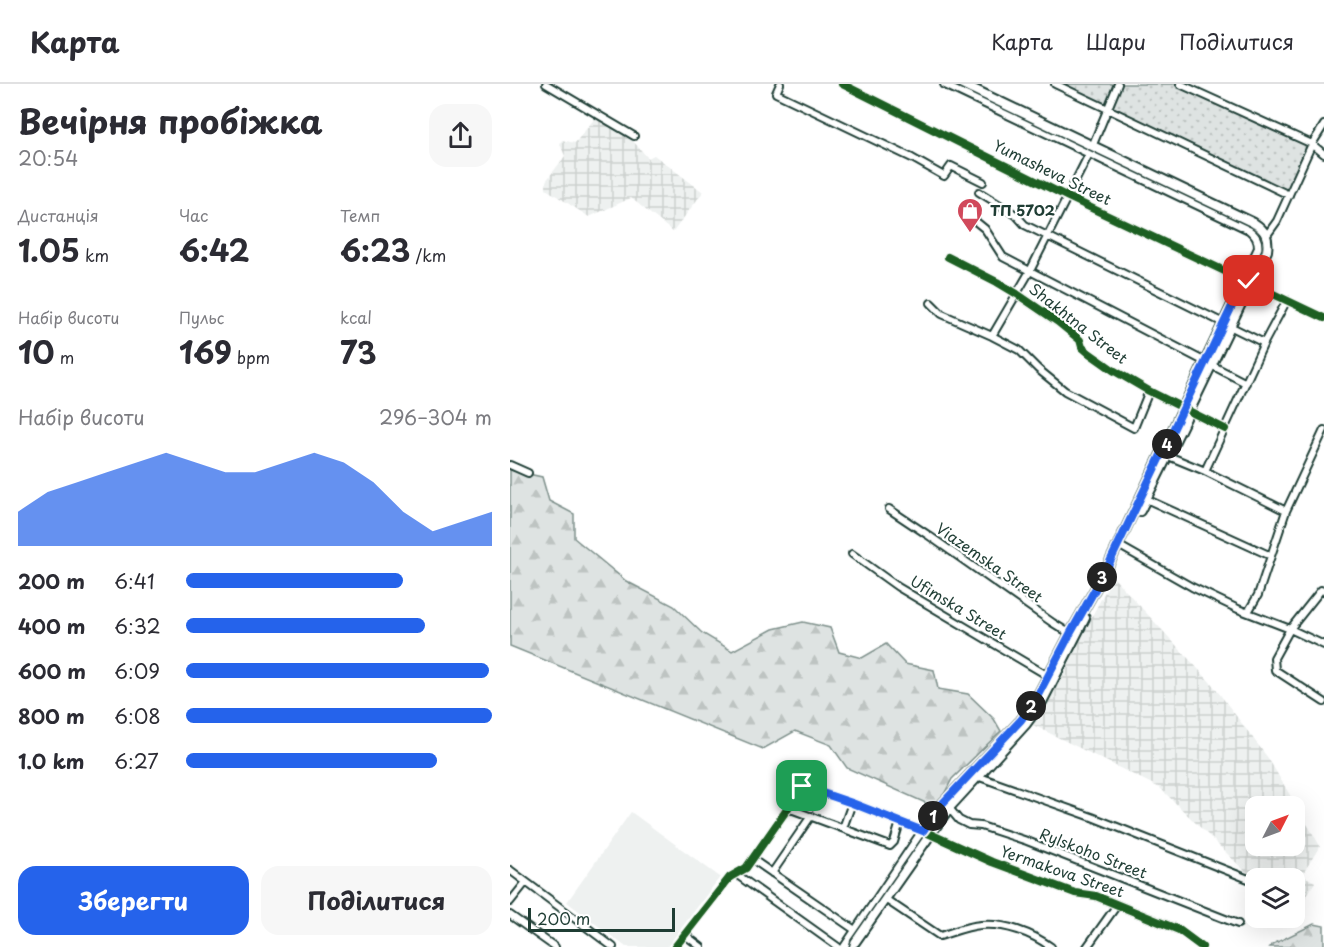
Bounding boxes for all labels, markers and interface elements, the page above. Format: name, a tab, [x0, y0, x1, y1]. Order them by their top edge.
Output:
text: Карта	[30, 20, 120, 63]
text: Карта	[991, 25, 1053, 57]
text: Шари	[1086, 25, 1146, 57]
text: Поділитися	[1179, 25, 1294, 57]
text: Вечірня пробіжка	[18, 95, 323, 145]
button: share	[429, 104, 492, 167]
street label: Yumasheva Street	[990, 133, 1116, 210]
text: 20:54	[18, 143, 78, 173]
shop icon: ТП 5702	[955, 196, 985, 234]
place label: ТП 5702	[990, 198, 1055, 221]
text: Дистанція	[18, 203, 99, 227]
text: Час	[179, 203, 208, 227]
text: Темп	[340, 203, 380, 227]
text: 1.05	[18, 227, 80, 272]
text: 6:42	[179, 227, 250, 272]
text: 6:23	[340, 227, 410, 272]
text: km	[80, 243, 109, 267]
text: /km	[410, 243, 446, 267]
pin	[1223, 255, 1274, 306]
icon: check	[1232, 264, 1265, 297]
street label: Shakhtna Street	[1025, 277, 1133, 369]
text: Набір висоти	[18, 305, 119, 329]
text: Пульс	[179, 305, 224, 329]
text: kcal	[340, 305, 372, 329]
text: 10	[18, 329, 55, 374]
text: 169	[179, 329, 232, 374]
text: 73	[340, 329, 377, 374]
text: m	[55, 345, 74, 369]
text: bpm	[232, 345, 270, 369]
text: Набір висоти	[18, 402, 145, 432]
text: 296–304 m	[379, 402, 492, 432]
pin: 4	[1152, 429, 1182, 459]
text: 4	[1162, 432, 1172, 456]
street label: Viazemska Street	[932, 516, 1048, 607]
pin: 3	[1087, 562, 1117, 592]
text: 3	[1097, 565, 1107, 589]
text: 200 m	[18, 566, 85, 596]
text: 6:41	[114, 566, 155, 596]
street label: Ufimska Street	[906, 569, 1012, 645]
text: 400 m	[18, 611, 86, 641]
text: 6:32	[114, 611, 161, 641]
text: 600 m	[18, 656, 86, 686]
text: 6:09	[114, 656, 160, 686]
pin: 2	[1016, 691, 1046, 721]
text: 2	[1025, 694, 1037, 718]
text: 800 m	[18, 701, 85, 731]
text: 6:08	[114, 701, 161, 731]
text: 1.0 km	[18, 746, 85, 776]
text: 6:27	[114, 746, 159, 776]
pin	[776, 760, 827, 811]
icon: arrive	[785, 769, 818, 802]
north arrow	[1245, 796, 1305, 856]
map controls	[1245, 796, 1305, 928]
pin: 1	[918, 801, 948, 831]
text: 1	[929, 804, 937, 828]
street label: Rylskoho Street	[1037, 822, 1151, 884]
street label: Yermakova Street	[998, 839, 1127, 903]
button: Зберегти	[18, 866, 249, 935]
button: Поділитися	[261, 866, 492, 935]
button: layers	[1245, 868, 1305, 928]
scale bar	[528, 905, 675, 932]
text: 200 m	[537, 906, 590, 930]

